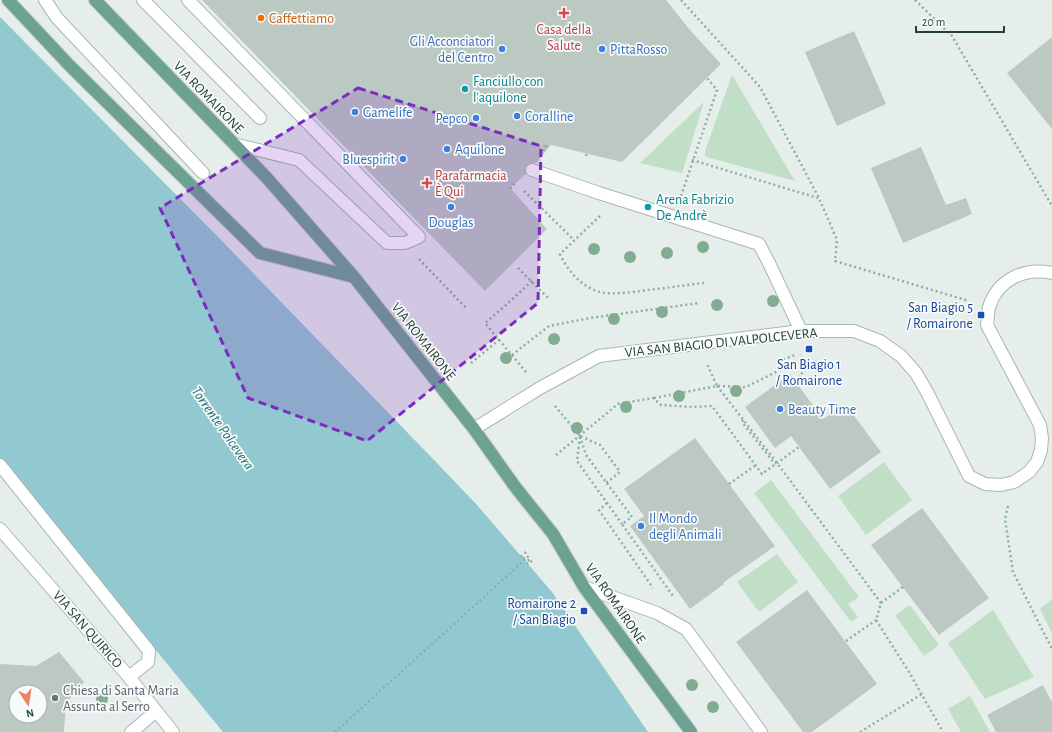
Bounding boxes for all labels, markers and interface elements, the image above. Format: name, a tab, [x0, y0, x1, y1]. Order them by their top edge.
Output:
marker: Casa della Salute	[558, 7, 570, 19]
scale bar	[916, 8, 1004, 34]
place label: Caffettiamo	[269, 12, 334, 26]
marker: Caffettiamo	[256, 13, 266, 23]
text: 20 m	[922, 16, 945, 28]
place label: Casa della Salute	[537, 23, 592, 53]
place label: Gli Acconciatori del Centro	[410, 35, 494, 65]
place label: PittaRosso	[610, 43, 668, 57]
marker: Gli Acconciatori del Centro	[497, 44, 507, 54]
marker: PittaRosso	[597, 44, 607, 54]
street label: VIA ROMAIRONE	[170, 59, 246, 137]
place label: Fanciullo con l'aquilone	[473, 75, 544, 105]
marker: Fanciullo con l'aquilone	[460, 84, 470, 94]
place label: Gamelife	[363, 106, 413, 120]
marker: Gamelife	[350, 107, 360, 117]
place label: Coralline	[525, 110, 574, 124]
marker: Coralline	[512, 111, 522, 121]
place label: Pepco	[435, 112, 468, 126]
marker: Pepco	[471, 113, 481, 123]
place label: Aquilone	[455, 143, 504, 157]
marker: Aquilone	[442, 144, 452, 154]
place label: Bluespirit	[342, 153, 396, 167]
marker: Bluespirit	[398, 154, 408, 164]
place label: Parafarmacia È Qui	[435, 169, 507, 199]
marker: Parafarmacia È Qui	[422, 178, 432, 188]
place label: Arena Fabrizio De Andrè	[656, 193, 734, 223]
marker: Douglas	[446, 202, 456, 212]
marker: Arena Fabrizio De Andrè	[643, 202, 653, 212]
place label: Douglas	[429, 216, 473, 230]
street label: VIA ROMAIRONE	[389, 300, 458, 383]
place label: San Biagio 5 / Romairone	[907, 301, 973, 331]
marker: San Biagio 5 / Romairone	[976, 310, 986, 320]
street label: VIA SAN BIAGIO DI VALPOLCEVERA	[624, 326, 818, 360]
marker: San Biagio 1 / Romairone	[804, 344, 814, 354]
place label: San Biagio 1 / Romairone	[776, 358, 842, 388]
water label: Torrente Polcevera	[188, 384, 257, 473]
place label: Beauty Time	[788, 403, 856, 417]
marker: Beauty Time	[775, 404, 785, 414]
place label: Il Mondo degli Animali	[649, 512, 722, 542]
marker: Il Mondo degli Animali	[636, 521, 646, 531]
street label: VIA ROMAIRONE	[582, 561, 648, 646]
street label: VIA SAN QUIRICO	[50, 588, 125, 671]
place label: Romairone 2 / San Biagio	[507, 597, 576, 627]
marker: Romairone 2 / San Biagio	[579, 606, 589, 616]
north arrow	[8, 684, 48, 724]
place label: Chiesa di Santa Maria Assunta al Serro	[63, 684, 180, 714]
marker: Chiesa di Santa Maria Assunta al Serro	[50, 693, 60, 703]
text: N	[25, 707, 35, 719]

